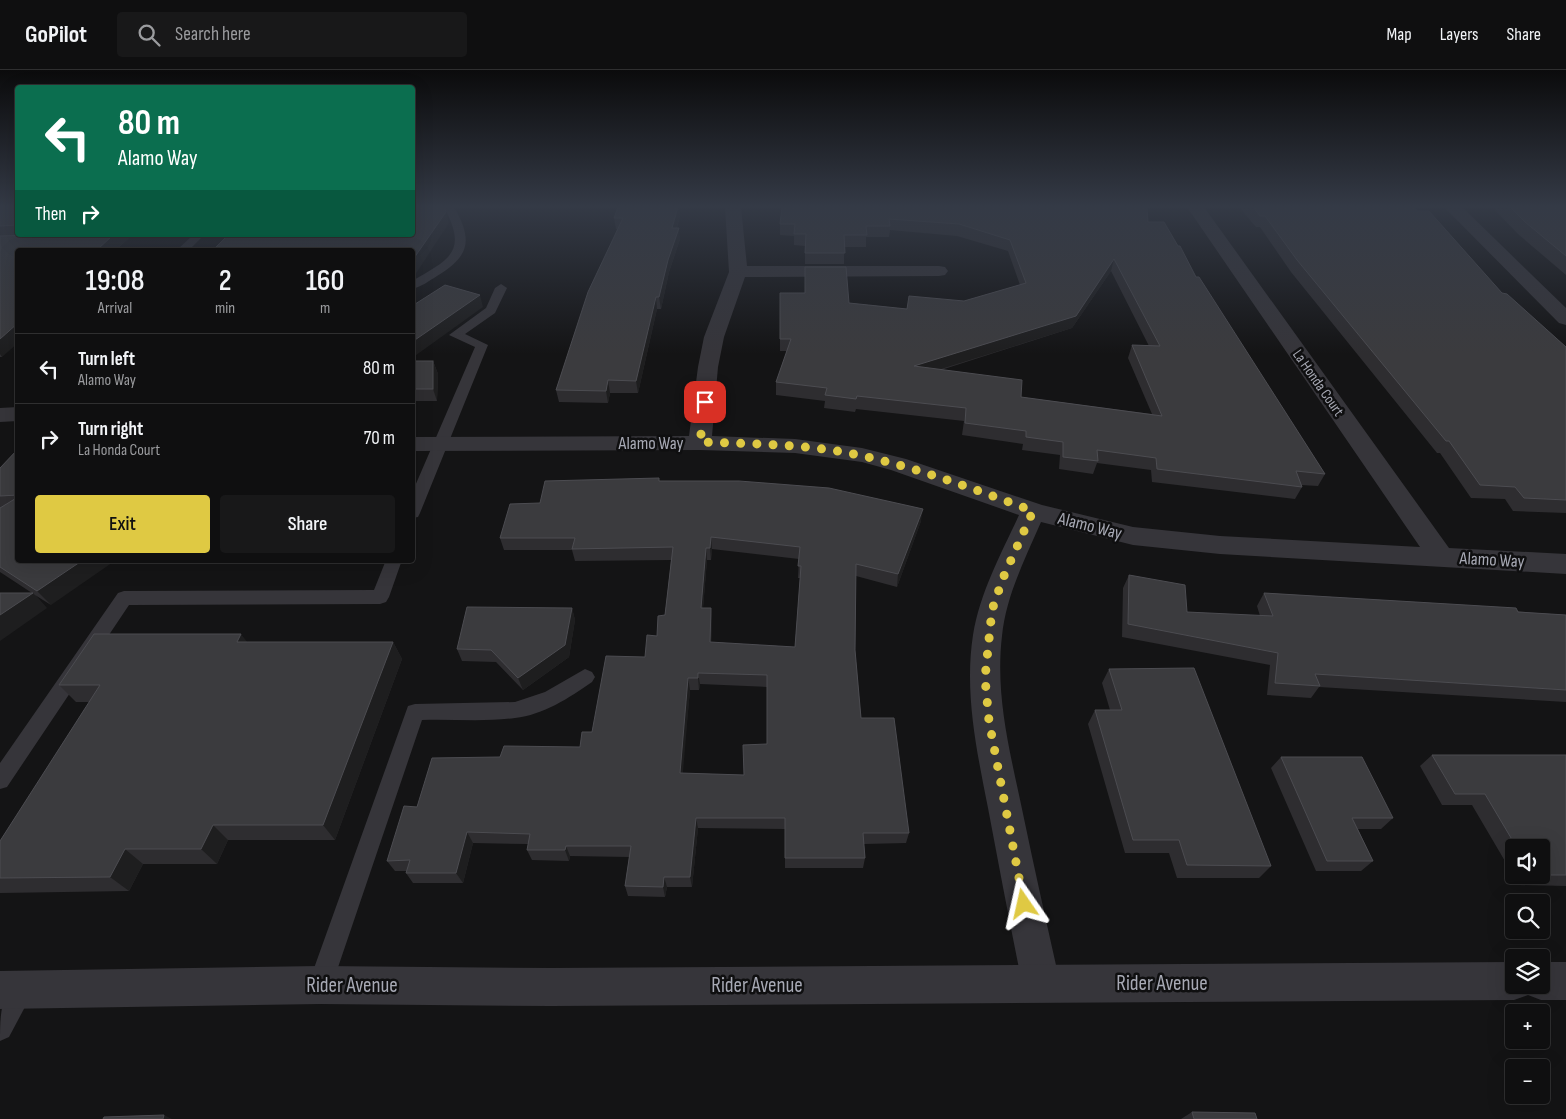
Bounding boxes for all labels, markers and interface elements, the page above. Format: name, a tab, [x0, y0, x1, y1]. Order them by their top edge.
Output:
search box	[117, 12, 467, 57]
text: GoPilot	[25, 20, 87, 49]
icon: search	[135, 21, 163, 49]
text: Search here	[175, 23, 251, 46]
text: Map	[1387, 24, 1412, 45]
text: Layers	[1440, 24, 1479, 45]
text: Share	[1507, 24, 1541, 45]
text: 80 m	[118, 102, 180, 145]
icon: left	[35, 105, 100, 170]
text: Alamo Way	[118, 145, 198, 172]
icon: right	[76, 200, 104, 228]
text: Then	[35, 203, 66, 226]
text: 19:08	[86, 263, 144, 299]
text: 2	[219, 263, 231, 299]
text: 160	[306, 263, 344, 299]
text: Arrival	[98, 299, 132, 318]
text: min	[215, 299, 235, 318]
text: m	[320, 299, 330, 318]
street label: La Honda Court	[1288, 346, 1348, 420]
text: Turn left	[78, 348, 135, 371]
icon: left	[35, 355, 63, 383]
text: 80 m	[363, 357, 395, 380]
text: Alamo Way	[78, 371, 136, 390]
pin	[684, 381, 726, 423]
icon: arrive	[691, 388, 719, 416]
text: Turn right	[78, 418, 143, 441]
icon: right	[35, 425, 63, 453]
text: 70 m	[364, 427, 395, 450]
street label: Alamo Way	[617, 433, 684, 454]
text: La Honda Court	[78, 441, 160, 460]
button: Exit	[35, 495, 210, 553]
button: Share	[220, 495, 395, 553]
street label: Alamo Way	[1055, 508, 1124, 544]
street label: Alamo Way	[1458, 548, 1525, 572]
map controls	[1505, 839, 1550, 1104]
button: sound	[1505, 839, 1550, 884]
position arrow	[997, 877, 1049, 929]
button: search	[1505, 894, 1550, 939]
button: layers	[1505, 949, 1550, 994]
street label: Rider Avenue	[1116, 971, 1208, 996]
street label: Rider Avenue	[306, 973, 398, 998]
street label: Rider Avenue	[711, 973, 803, 998]
button: +	[1505, 1004, 1550, 1049]
button: −	[1505, 1059, 1550, 1104]

